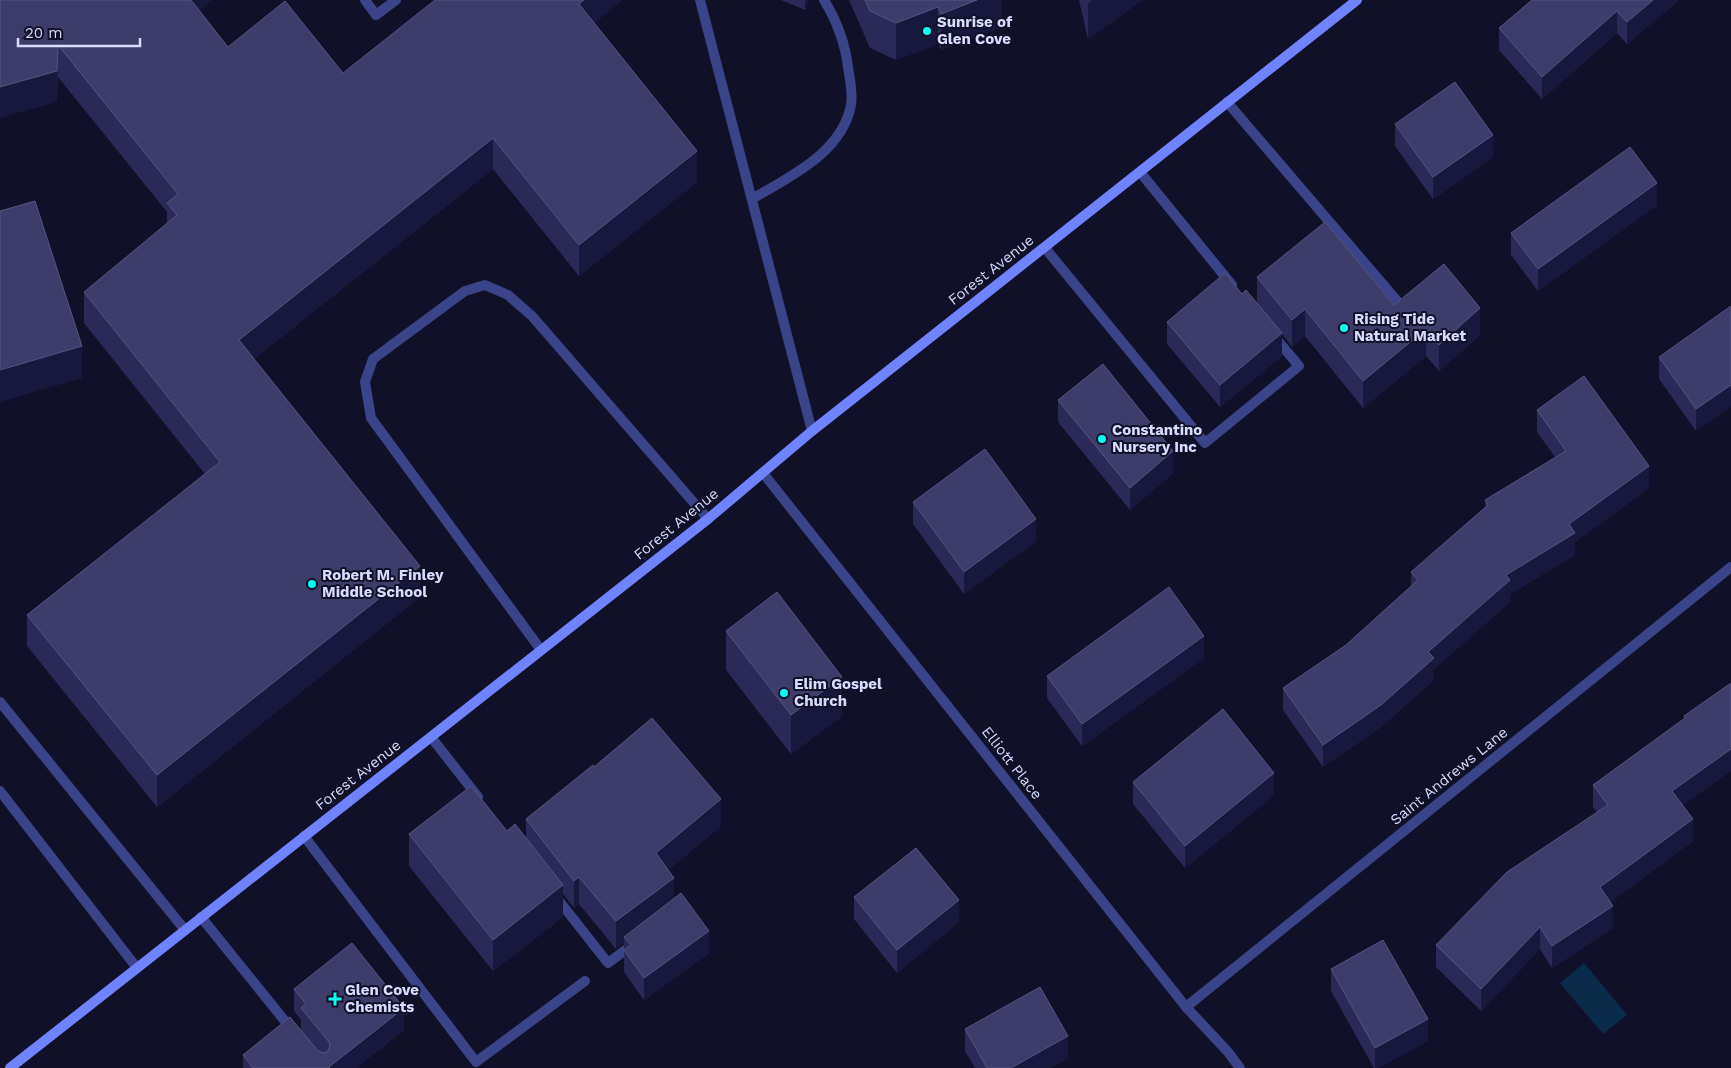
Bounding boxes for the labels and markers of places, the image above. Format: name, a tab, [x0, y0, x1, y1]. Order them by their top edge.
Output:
place label: Sunrise of Glen Cove	[937, 13, 1013, 48]
marker: Sunrise of Glen Cove	[921, 25, 933, 37]
place label: Rising Tide Natural Market	[1354, 310, 1467, 345]
marker: Rising Tide Natural Market	[1338, 322, 1350, 334]
place label: Constantino Nursery Inc	[1112, 421, 1202, 456]
marker: Constantino Nursery Inc	[1096, 433, 1108, 445]
place label: Robert M. Finley Middle School	[322, 566, 444, 601]
marker: Robert M. Finley Middle School	[306, 578, 318, 590]
place label: Elim Gospel Church	[794, 675, 882, 710]
marker: Elim Gospel Church	[778, 687, 790, 699]
place label: Glen Cove Chemists	[345, 981, 419, 1016]
marker: Glen Cove Chemists	[329, 993, 341, 1005]

